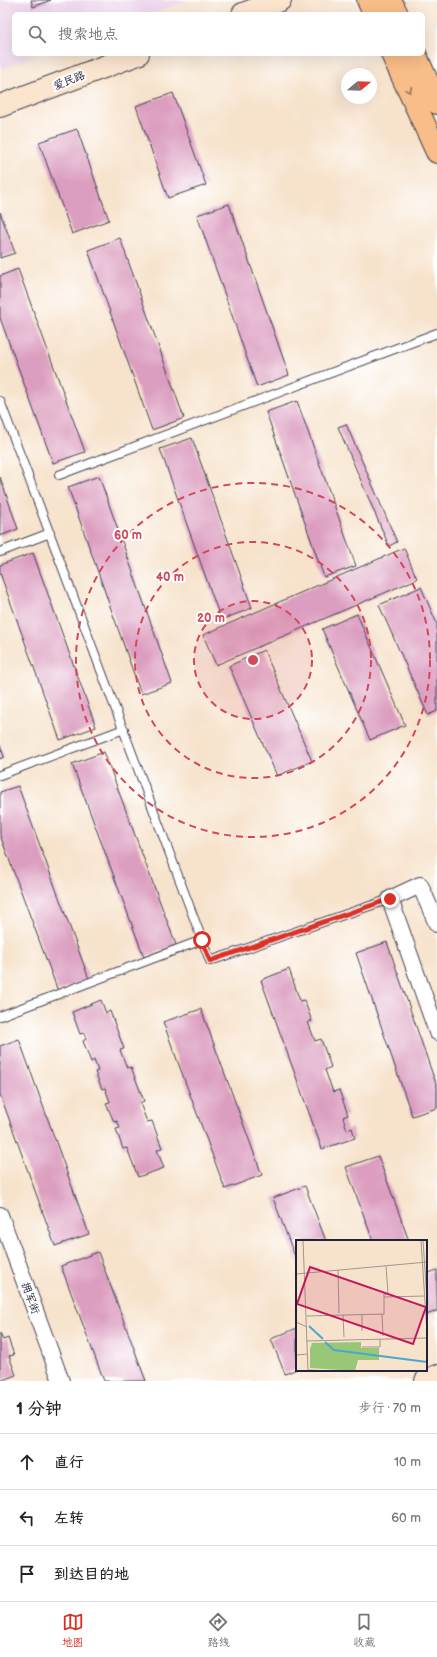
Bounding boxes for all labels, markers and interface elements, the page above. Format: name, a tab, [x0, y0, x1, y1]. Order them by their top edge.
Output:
search box	[12, 12, 425, 56]
icon: search	[26, 23, 48, 45]
text: 搜索地点	[58, 25, 118, 44]
street label: 爱民路	[51, 68, 87, 92]
north arrow	[341, 68, 377, 104]
one-way arrow	[404, 86, 412, 93]
text: 60 m	[114, 528, 142, 543]
text: 40 m	[156, 570, 184, 585]
text: 20 m	[197, 611, 225, 626]
centre of rings	[246, 653, 260, 667]
route end	[381, 890, 399, 908]
route start	[193, 931, 211, 949]
inset map	[296, 1240, 427, 1371]
street label: 拥军街	[19, 1280, 43, 1317]
text: 1 分钟	[16, 1399, 62, 1419]
text: 步行 · 70 m	[359, 1400, 421, 1416]
icon: ahead	[16, 1451, 38, 1473]
text: 直行	[54, 1453, 84, 1472]
text: 10 m	[394, 1454, 421, 1470]
icon: left	[16, 1507, 38, 1529]
text: 左转	[54, 1509, 84, 1528]
text: 60 m	[391, 1510, 421, 1526]
icon: arrive	[16, 1563, 38, 1585]
text: 到达目的地	[54, 1565, 129, 1584]
tab: 地图	[62, 1611, 84, 1649]
tab: 路线	[207, 1611, 229, 1649]
tab: 收藏	[353, 1611, 375, 1649]

